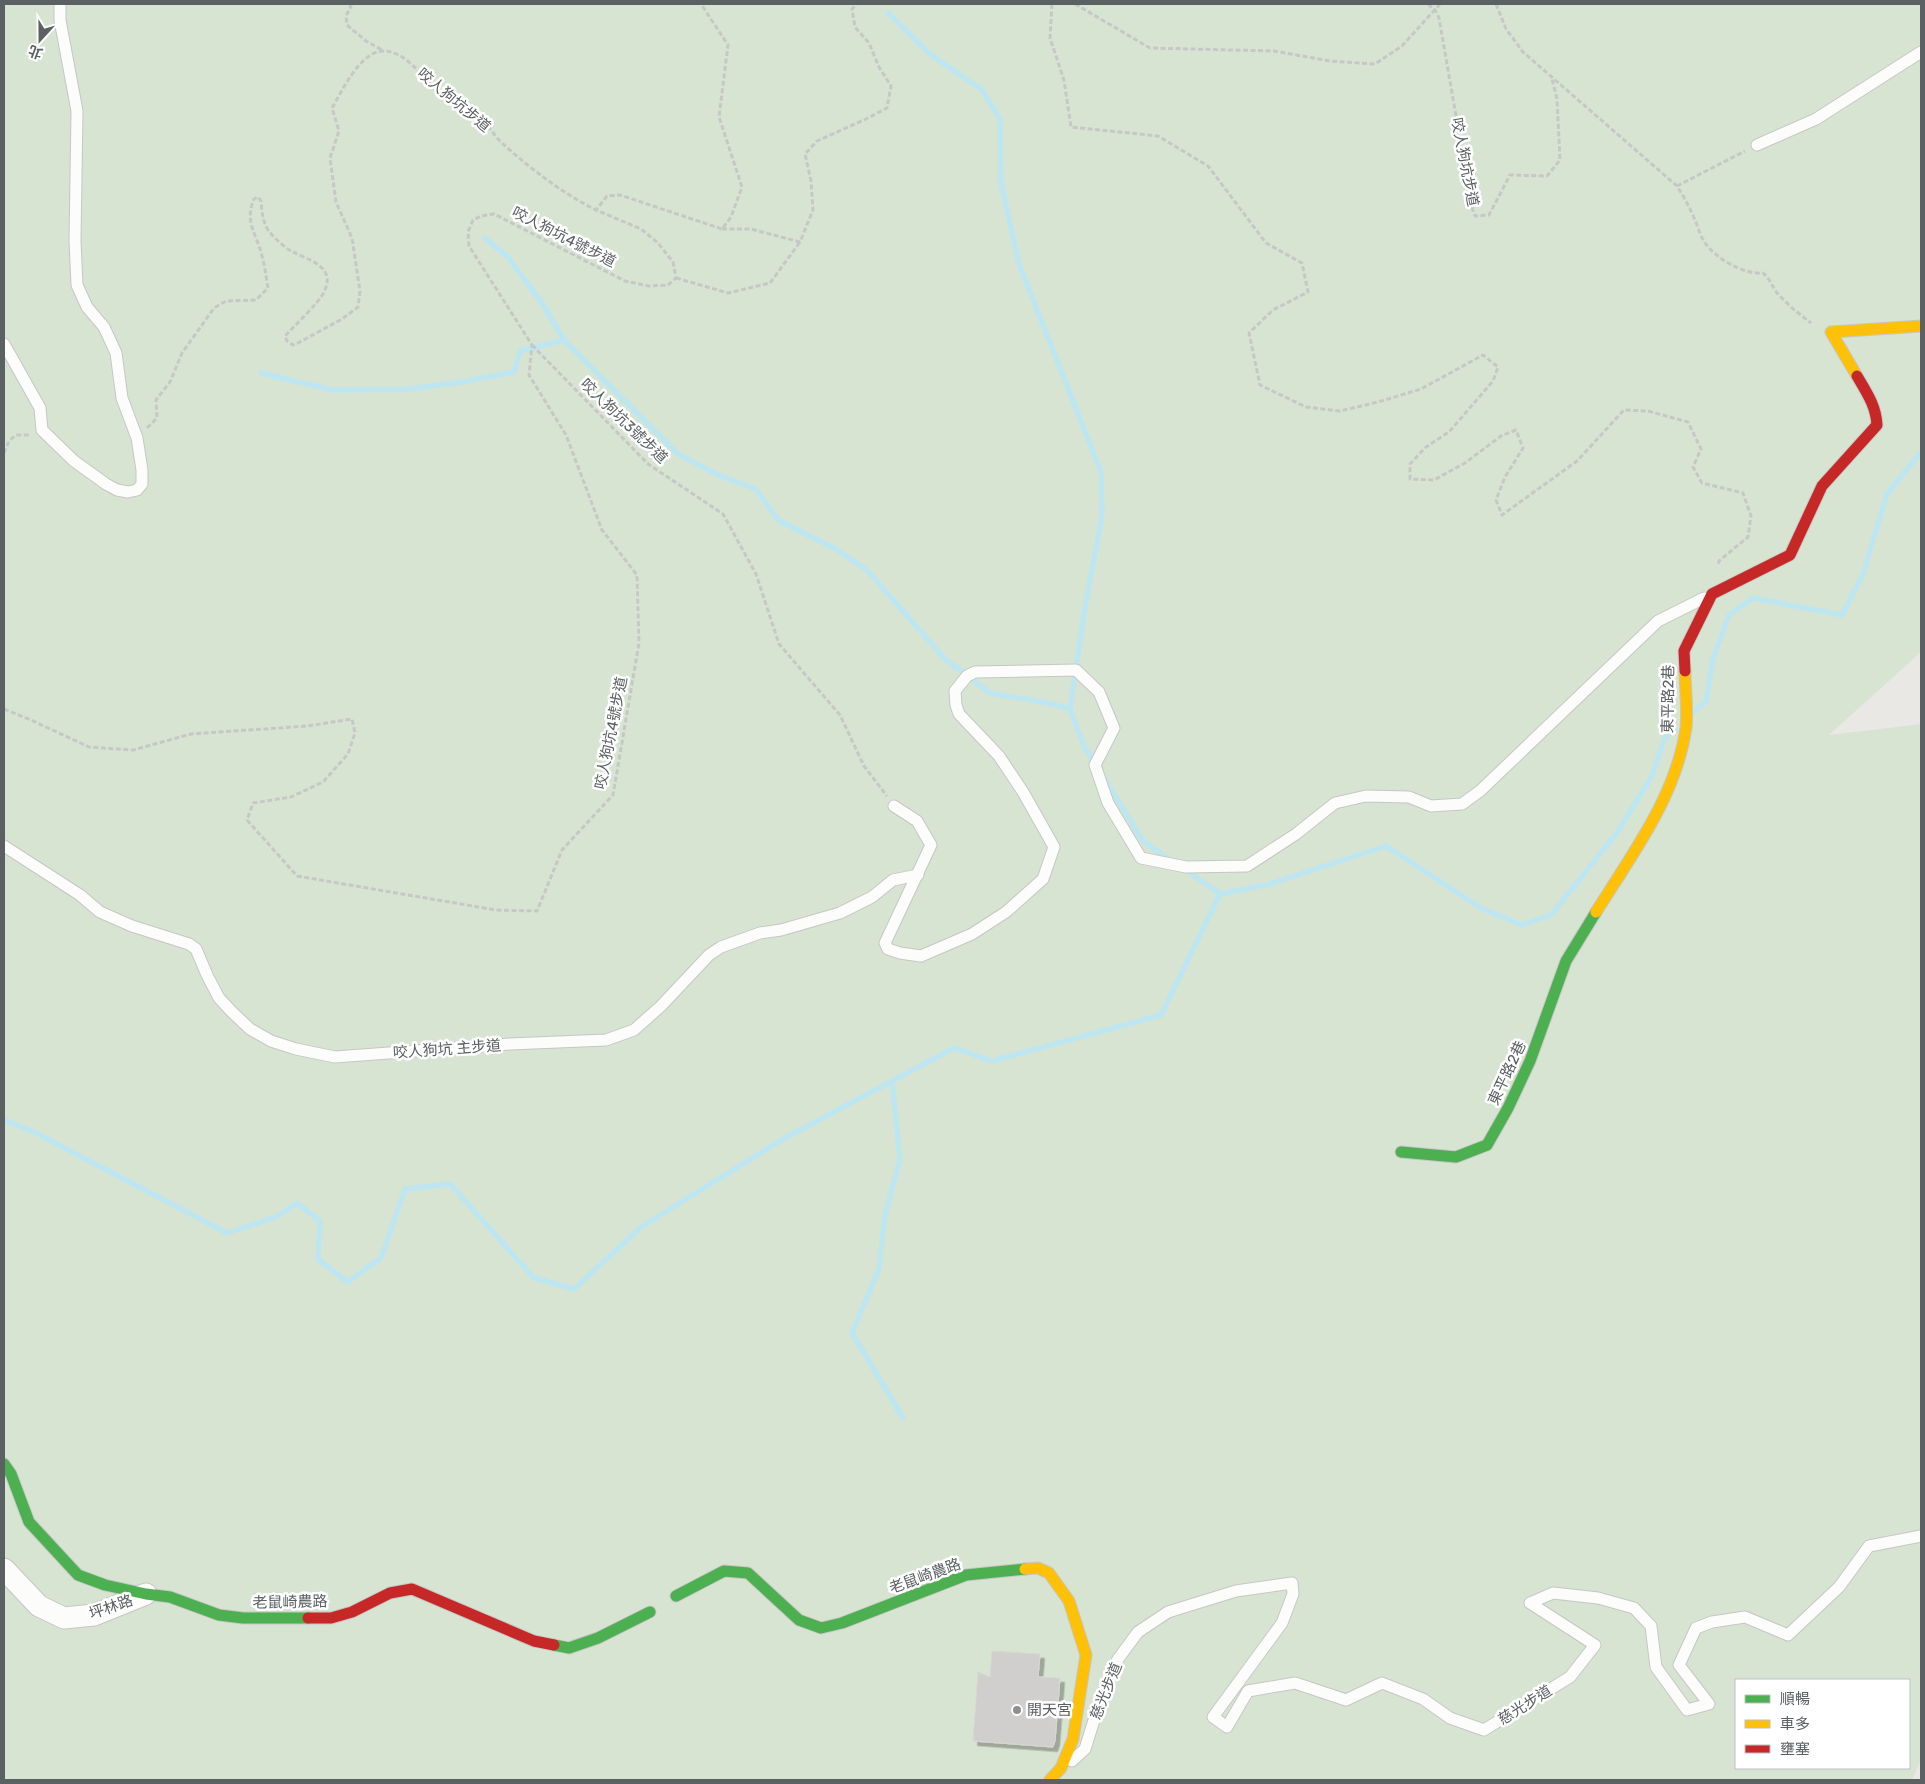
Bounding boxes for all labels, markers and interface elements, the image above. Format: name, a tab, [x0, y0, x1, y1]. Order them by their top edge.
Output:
north arrow	[15, 15, 65, 65]
text: 北	[26, 41, 45, 62]
street label: 咬人狗坑步道	[414, 64, 494, 136]
street label: 咬人狗坑步道	[1448, 116, 1482, 208]
street label: 咬人狗坑4號步道	[509, 203, 619, 271]
street label: 咬人狗坑3號步道	[577, 375, 671, 467]
street label: 東平路2巷	[1658, 664, 1678, 734]
street label: 咬人狗坑4號步道	[591, 675, 631, 791]
street label: 咬人狗坑 主步道	[392, 1036, 502, 1062]
street label: 東平路2巷	[1484, 1038, 1530, 1108]
street label: 老鼠崎農路	[887, 1555, 963, 1597]
street label: 坪林路	[87, 1591, 135, 1623]
street label: 老鼠崎農路	[252, 1592, 328, 1612]
street label: 慈光步道	[1086, 1660, 1126, 1722]
legend	[1735, 1679, 1910, 1769]
street label: 慈光步道	[1495, 1681, 1555, 1729]
text: 順暢	[1780, 1690, 1810, 1708]
place label: 開天宮	[1027, 1701, 1072, 1719]
marker: 開天宮	[1011, 1704, 1023, 1716]
text: 車多	[1780, 1715, 1810, 1733]
text: 壅塞	[1780, 1740, 1810, 1758]

